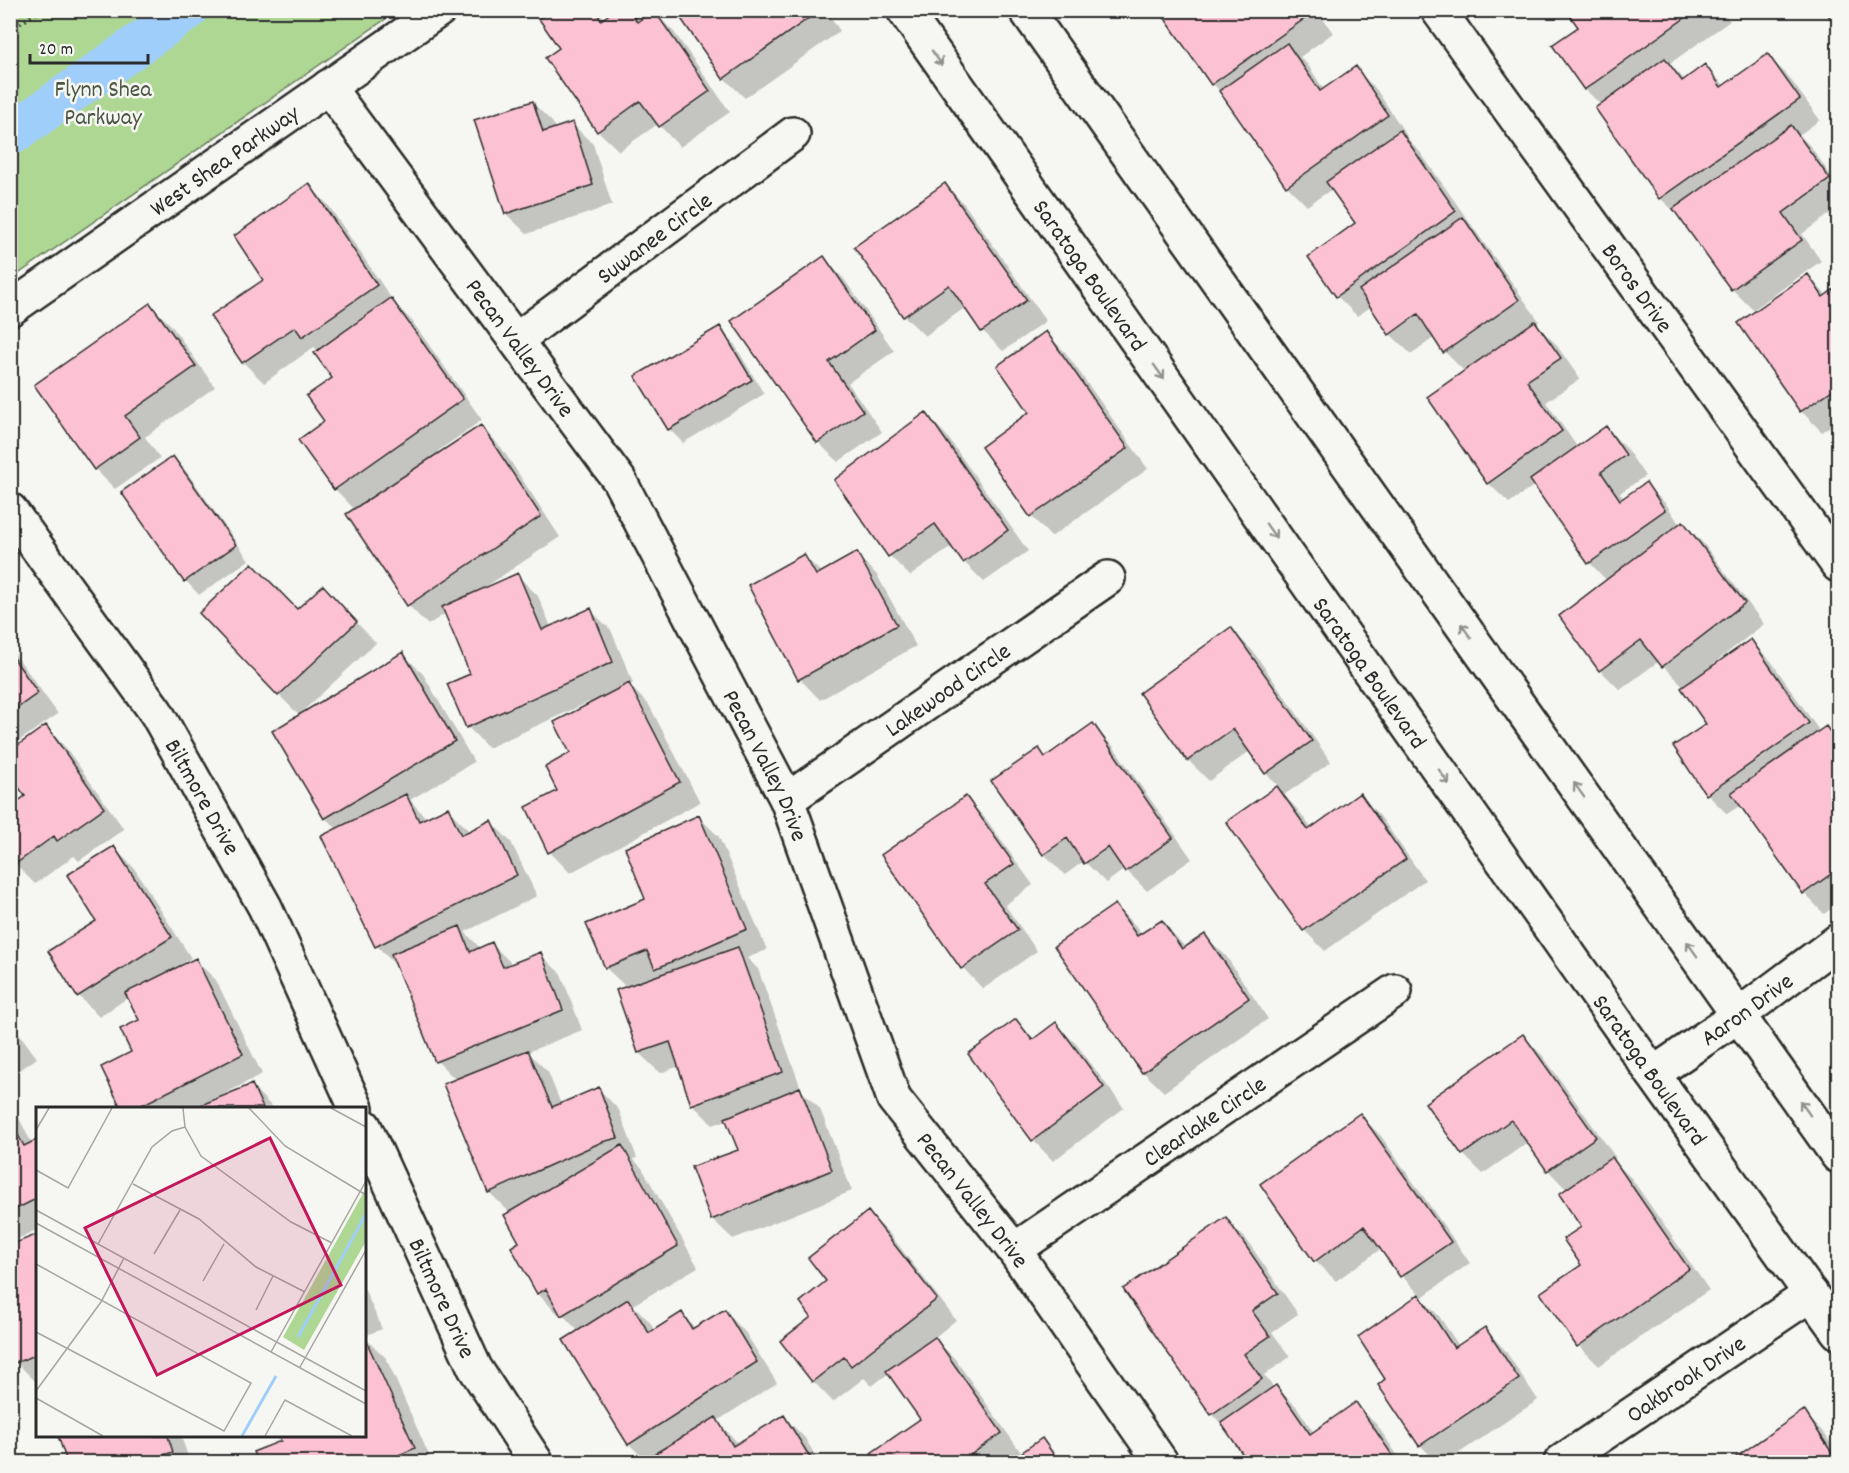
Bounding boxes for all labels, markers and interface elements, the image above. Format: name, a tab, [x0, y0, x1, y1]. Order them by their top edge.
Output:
scale bar	[30, 27, 148, 65]
text: 20 m	[39, 38, 73, 63]
one-way arrow	[931, 50, 943, 66]
park label: Flynn Shea Parkway	[54, 74, 152, 136]
street label: West Shea Parkway	[144, 97, 308, 226]
street label: Suwanee Circle	[591, 185, 721, 294]
street label: Saratoga Boulevard	[1023, 194, 1153, 360]
street label: Boros Drive	[1591, 237, 1680, 341]
street label: Pecan Valley Drive	[456, 273, 581, 426]
one-way arrow	[1152, 364, 1165, 380]
one-way arrow	[1265, 523, 1277, 539]
street label: Saratoga Boulevard	[1302, 591, 1433, 757]
one-way arrow	[1460, 623, 1472, 639]
street label: Lakewood Circle	[879, 636, 1019, 747]
street label: Pecan Valley Drive	[712, 685, 814, 846]
street label: Biltmore Drive	[154, 733, 247, 862]
one-way arrow	[1438, 768, 1450, 784]
one-way arrow	[1573, 782, 1585, 798]
one-way arrow	[1686, 941, 1698, 957]
street label: Aaron Drive	[1695, 966, 1802, 1056]
street label: Saratoga Boulevard	[1582, 988, 1714, 1154]
street label: Clearlake Circle	[1137, 1069, 1274, 1177]
one-way arrow	[1799, 1100, 1811, 1116]
inset map	[36, 1107, 366, 1437]
street label: Pecan Valley Drive	[907, 1126, 1036, 1276]
street label: Biltmore Drive	[398, 1233, 482, 1365]
street label: Oakbrook Drive	[1621, 1328, 1754, 1433]

